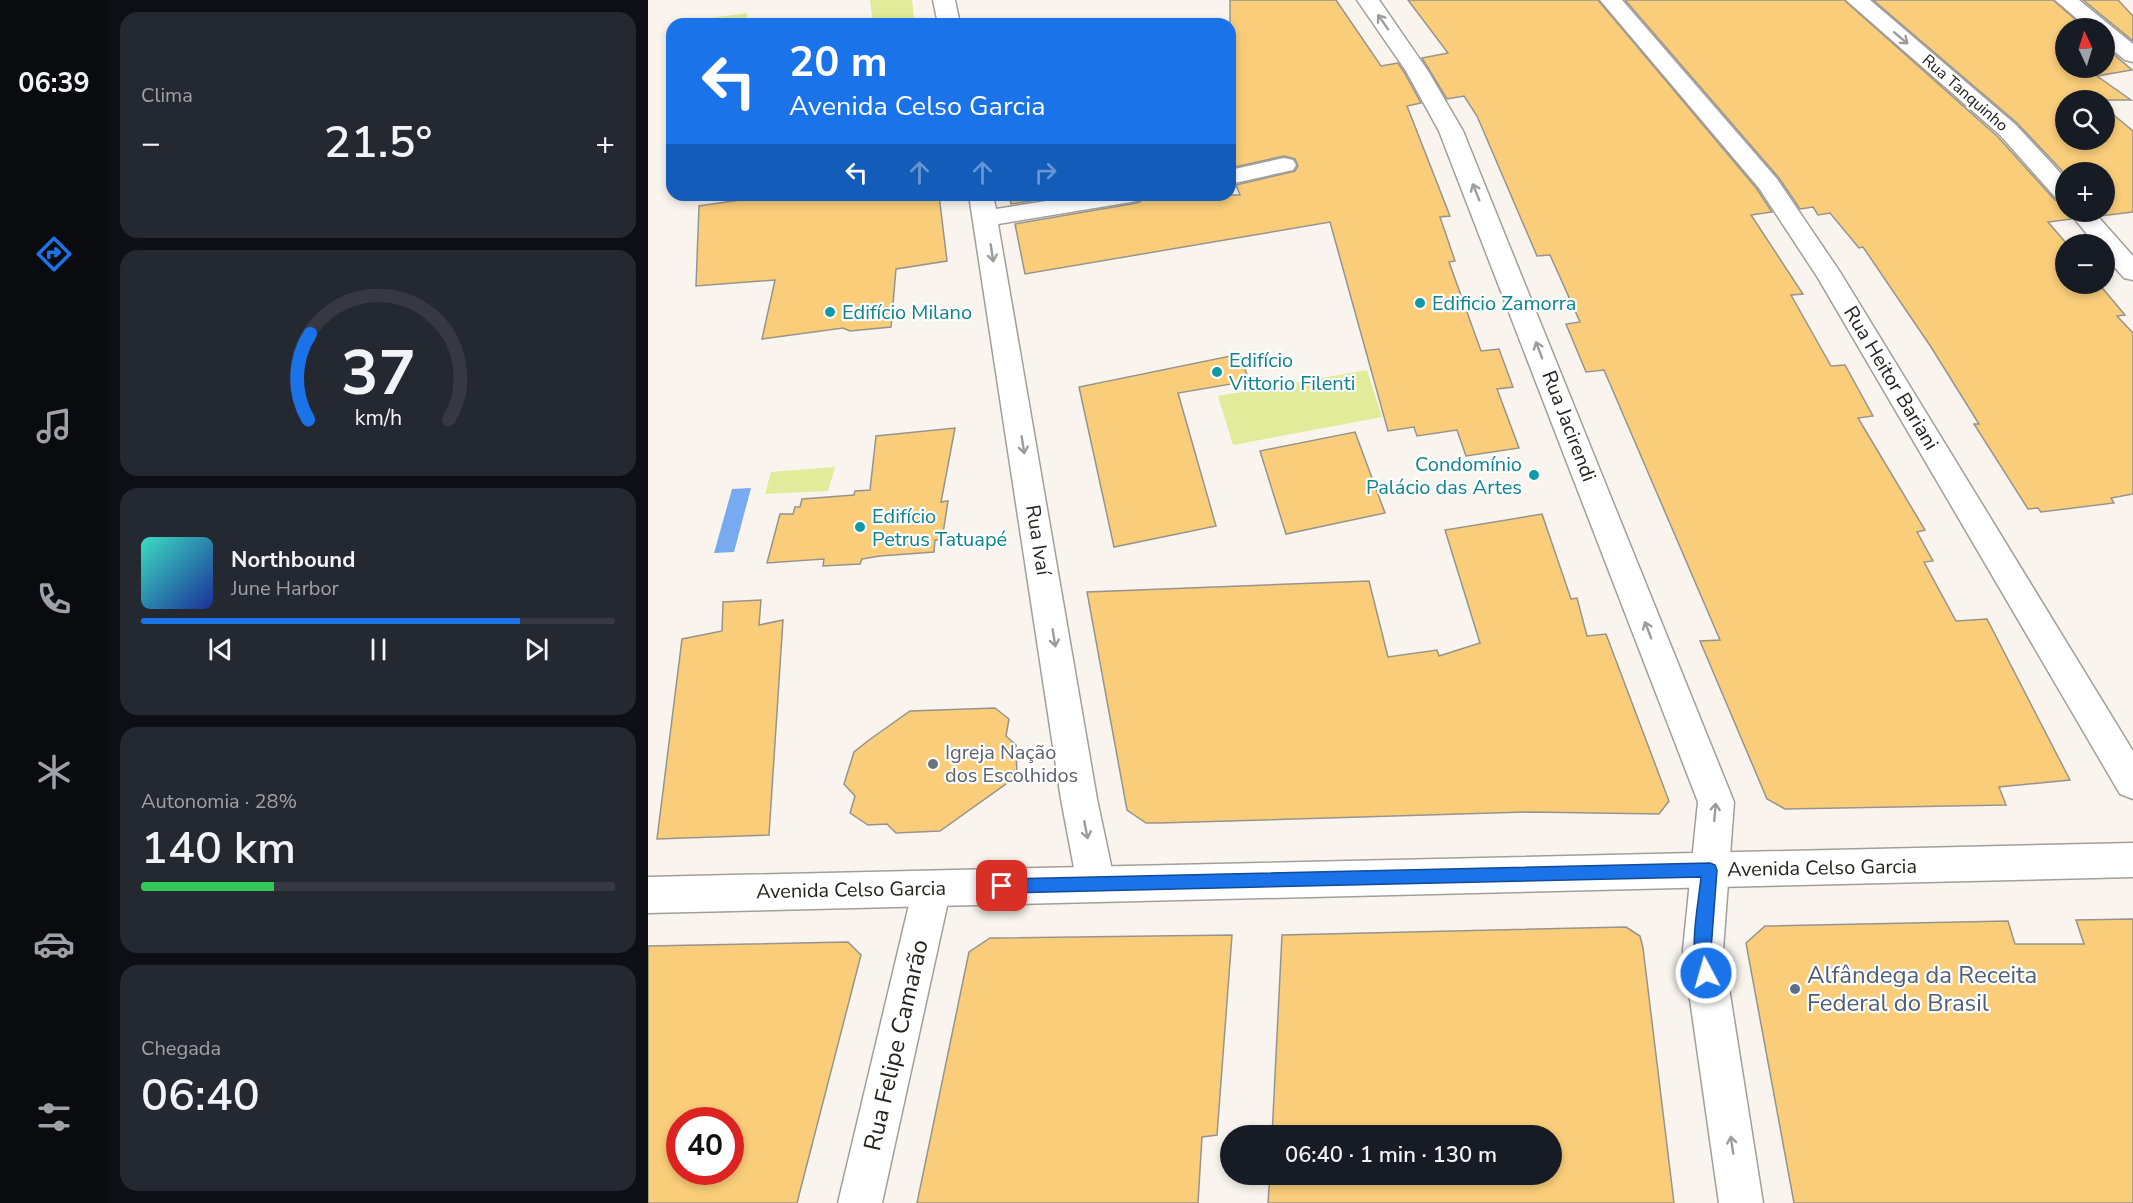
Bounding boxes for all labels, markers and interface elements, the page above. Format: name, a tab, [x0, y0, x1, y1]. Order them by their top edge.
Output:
one-way arrow	[1377, 14, 1389, 30]
north arrow	[2055, 18, 2115, 78]
map controls	[2055, 18, 2115, 294]
one-way arrow	[1893, 31, 1908, 45]
text: 20 m	[789, 34, 888, 91]
icon: left	[690, 42, 768, 120]
street label: Rua Tanquinho	[1917, 49, 2013, 137]
text: 06:39	[18, 65, 90, 102]
text: Clima	[141, 82, 193, 109]
text: Avenida Celso Garcia	[789, 88, 1046, 125]
button: search	[2055, 90, 2115, 150]
text: 21.5°	[324, 112, 432, 173]
text: −	[141, 121, 161, 166]
text: +	[595, 121, 615, 166]
icon: left	[840, 156, 873, 189]
icon: ahead	[903, 156, 936, 189]
icon: ahead	[966, 156, 999, 189]
icon: right	[1029, 156, 1062, 189]
button: +	[2055, 162, 2115, 222]
one-way arrow	[1470, 183, 1481, 202]
icon: directions	[33, 233, 75, 275]
button: −	[2055, 234, 2115, 294]
one-way arrow	[986, 242, 997, 262]
place label: Edificio Zamorra	[1432, 290, 1576, 317]
marker: Edificio Zamorra	[1413, 296, 1427, 310]
place label: Edifício Milano	[842, 299, 972, 326]
street label: Rua Heitor Bariani	[1837, 301, 1945, 455]
marker: Edifício Milano	[823, 305, 837, 319]
text: 37	[341, 331, 415, 416]
one-way arrow	[1533, 341, 1544, 360]
place label: Edifício Vittorio Filenti	[1228, 347, 1355, 397]
marker: Edifício Vittorio Filenti	[1210, 365, 1224, 379]
street label: Rua Jacirendi	[1535, 367, 1603, 485]
text: km/h	[354, 404, 402, 434]
icon: music	[33, 405, 75, 447]
one-way arrow	[1018, 435, 1029, 454]
place label: Condomínio Palácio das Artes	[1366, 451, 1522, 501]
marker: Condomínio Palácio das Artes	[1527, 468, 1541, 482]
place label: Edifício Petrus Tatuapé	[872, 503, 1007, 553]
street label: Rua Ivaí	[1019, 503, 1057, 578]
marker: Edifício Petrus Tatuapé	[853, 520, 867, 534]
text: Northbound	[231, 545, 355, 575]
text: June Harbor	[231, 575, 339, 602]
icon: phone	[33, 578, 75, 620]
one-way arrow	[1642, 621, 1653, 639]
one-way arrow	[1048, 627, 1059, 647]
icon: previous	[204, 633, 237, 666]
icon: pause	[362, 633, 395, 666]
icon: next	[520, 633, 553, 666]
place label: Igreja Nação dos Escolhidos	[945, 739, 1078, 789]
icon: climate	[33, 751, 75, 793]
marker: Igreja Nação dos Escolhidos	[926, 757, 940, 771]
text: Autonomia · 28%	[141, 788, 297, 815]
one-way arrow	[1710, 802, 1721, 822]
text: 140 km	[141, 818, 296, 879]
one-way arrow	[1080, 820, 1092, 839]
street label: Avenida Celso Garcia	[1727, 853, 1917, 883]
pin	[976, 860, 1027, 911]
icon: arrive	[985, 869, 1018, 902]
street label: Avenida Celso Garcia	[756, 875, 946, 905]
icon: car	[33, 923, 75, 965]
street label: Rua Felipe Camarão	[856, 936, 936, 1154]
position arrow	[1674, 941, 1738, 1005]
place label: Alfândega da Receita Federal do Brasil	[1807, 959, 2037, 1019]
marker: Alfândega da Receita Federal do Brasil	[1788, 982, 1802, 996]
text: Chegada	[141, 1035, 221, 1062]
text: 06:40	[141, 1065, 260, 1126]
icon: filters	[33, 1096, 75, 1138]
speed limit sign: 40	[666, 1107, 744, 1185]
one-way arrow	[1726, 1136, 1737, 1156]
text: 06:40 · 1 min · 130 m	[1285, 1140, 1497, 1170]

